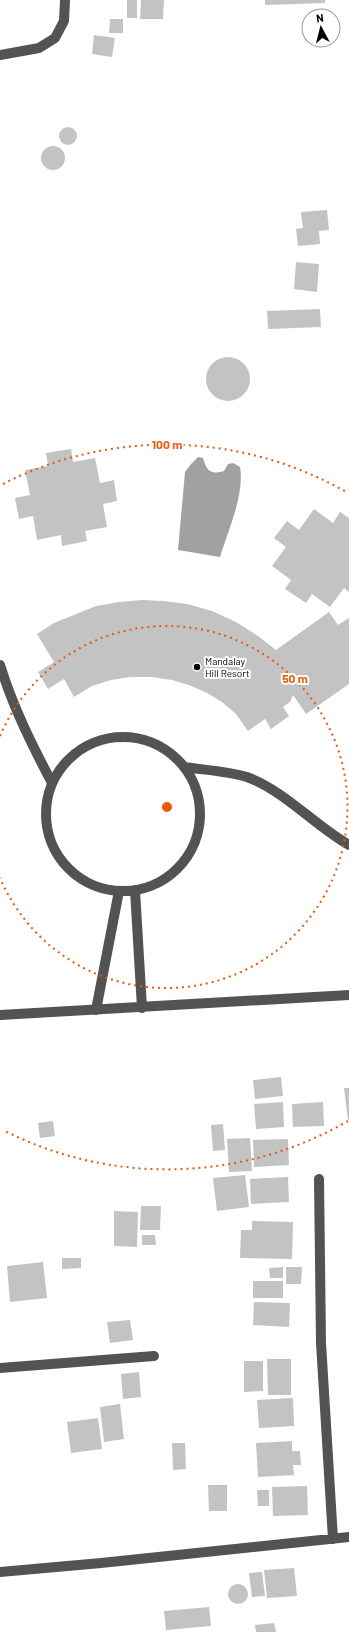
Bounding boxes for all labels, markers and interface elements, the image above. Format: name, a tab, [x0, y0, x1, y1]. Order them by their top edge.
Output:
north arrow	[301, 8, 341, 48]
text: N	[315, 11, 324, 24]
text: 100 m	[152, 437, 182, 451]
place label: Mandalay Hill Resort	[205, 655, 250, 679]
marker: Mandalay Hill Resort	[192, 662, 202, 672]
text: 50 m	[282, 671, 308, 685]
centre of rings	[160, 800, 174, 814]

